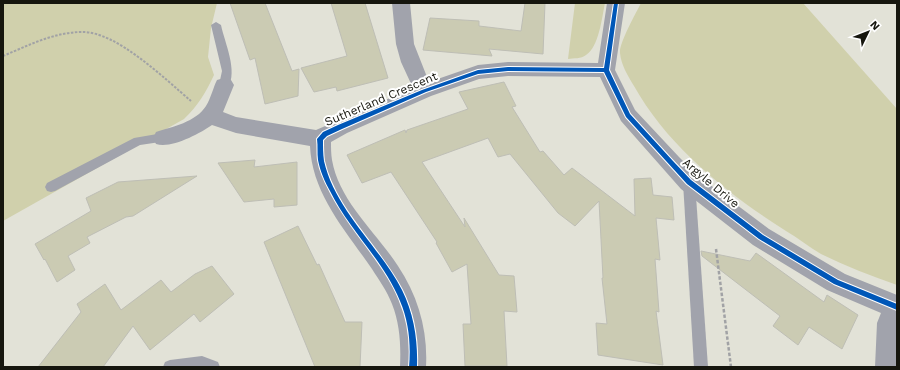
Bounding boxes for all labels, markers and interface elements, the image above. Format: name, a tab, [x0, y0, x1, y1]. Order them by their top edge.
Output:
north arrow	[848, 12, 888, 52]
text: N	[867, 18, 882, 33]
street label: Sutherland Crescent	[323, 69, 439, 129]
street label: Argyle Drive	[680, 155, 742, 211]

